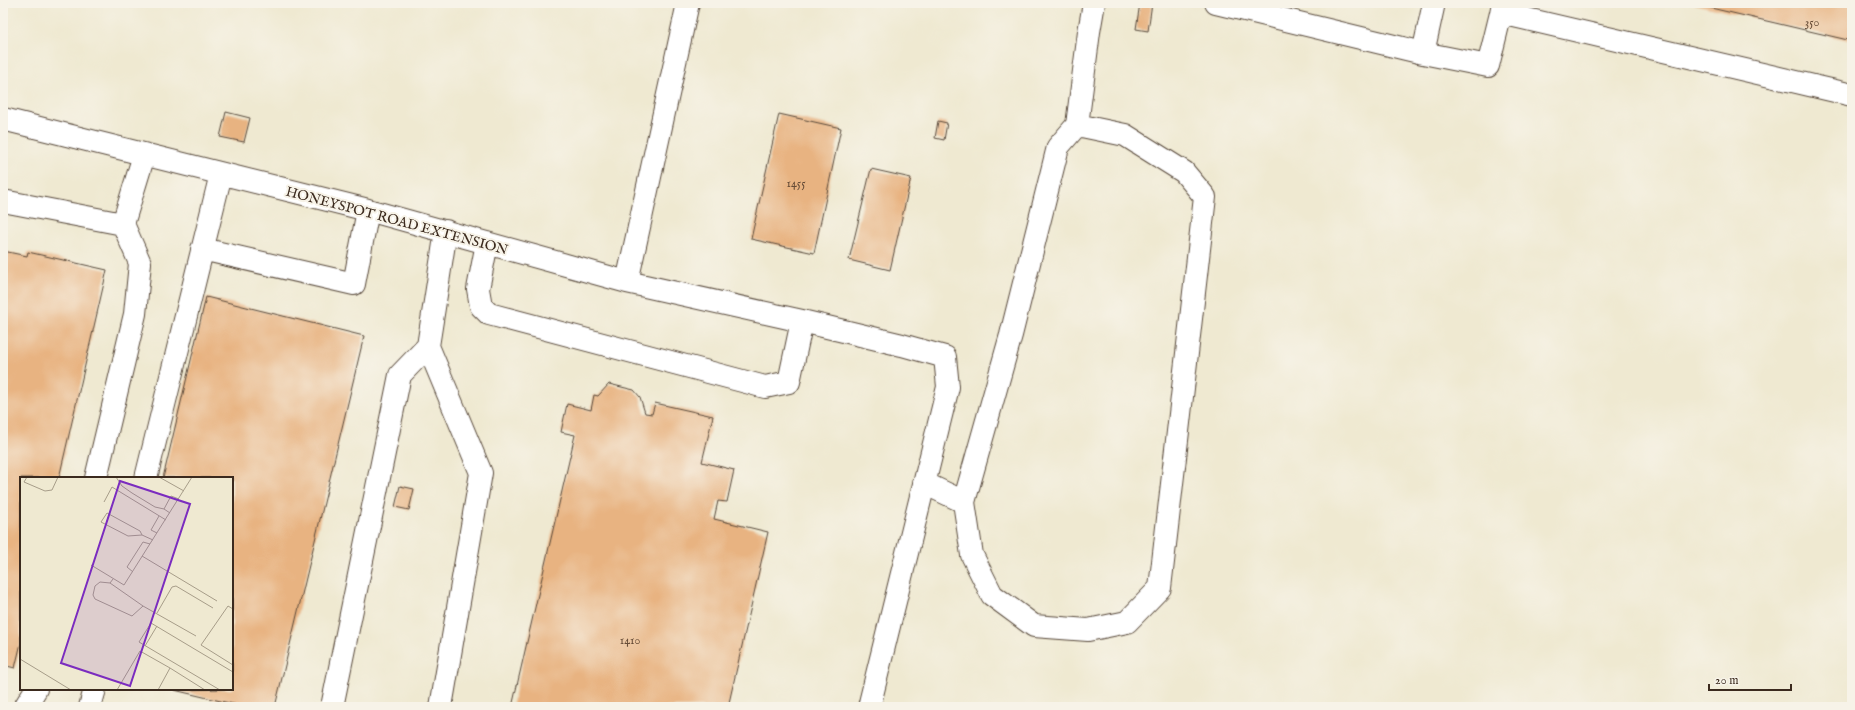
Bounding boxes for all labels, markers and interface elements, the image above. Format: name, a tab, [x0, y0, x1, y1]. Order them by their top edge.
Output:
house number: 350	[1805, 15, 1819, 30]
house number: 1455	[786, 176, 806, 191]
street label: HONEYSPOT ROAD EXTENSION	[284, 183, 510, 259]
inset map	[20, 477, 233, 690]
house number: 1410	[620, 633, 640, 648]
scale bar	[1709, 666, 1791, 692]
text: 20 m	[1715, 673, 1738, 688]

